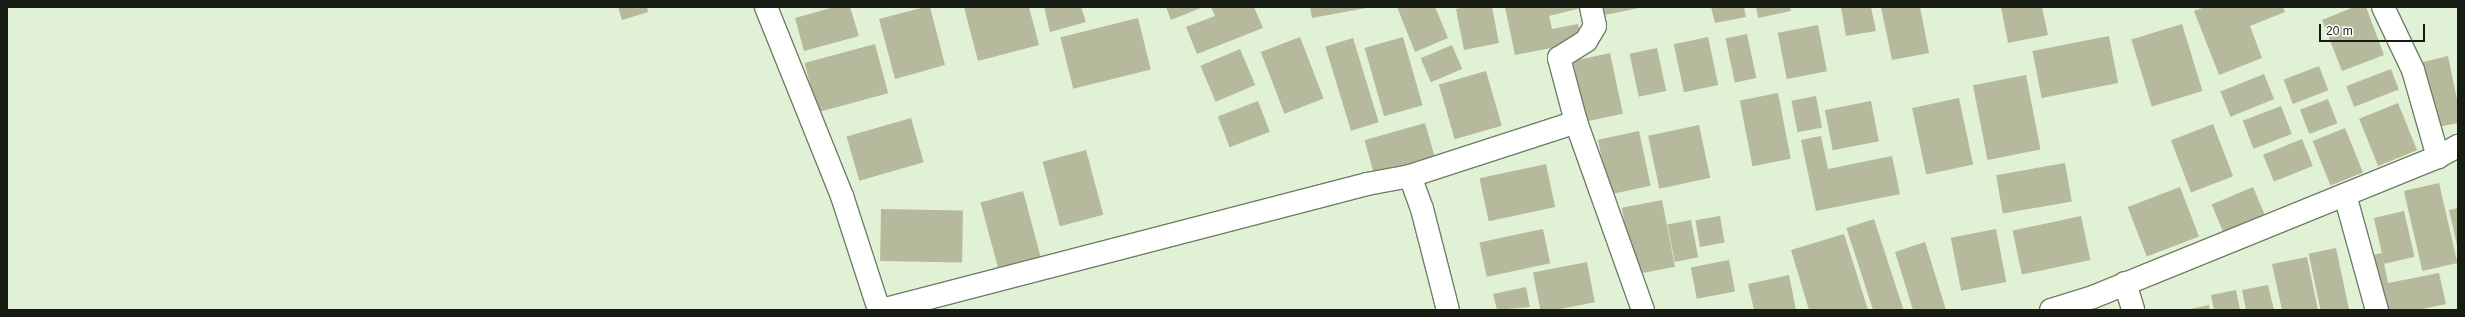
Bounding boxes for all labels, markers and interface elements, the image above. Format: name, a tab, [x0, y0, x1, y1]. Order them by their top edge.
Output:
scale bar	[2321, 16, 2427, 42]
text: 20 m	[2326, 24, 2353, 38]

